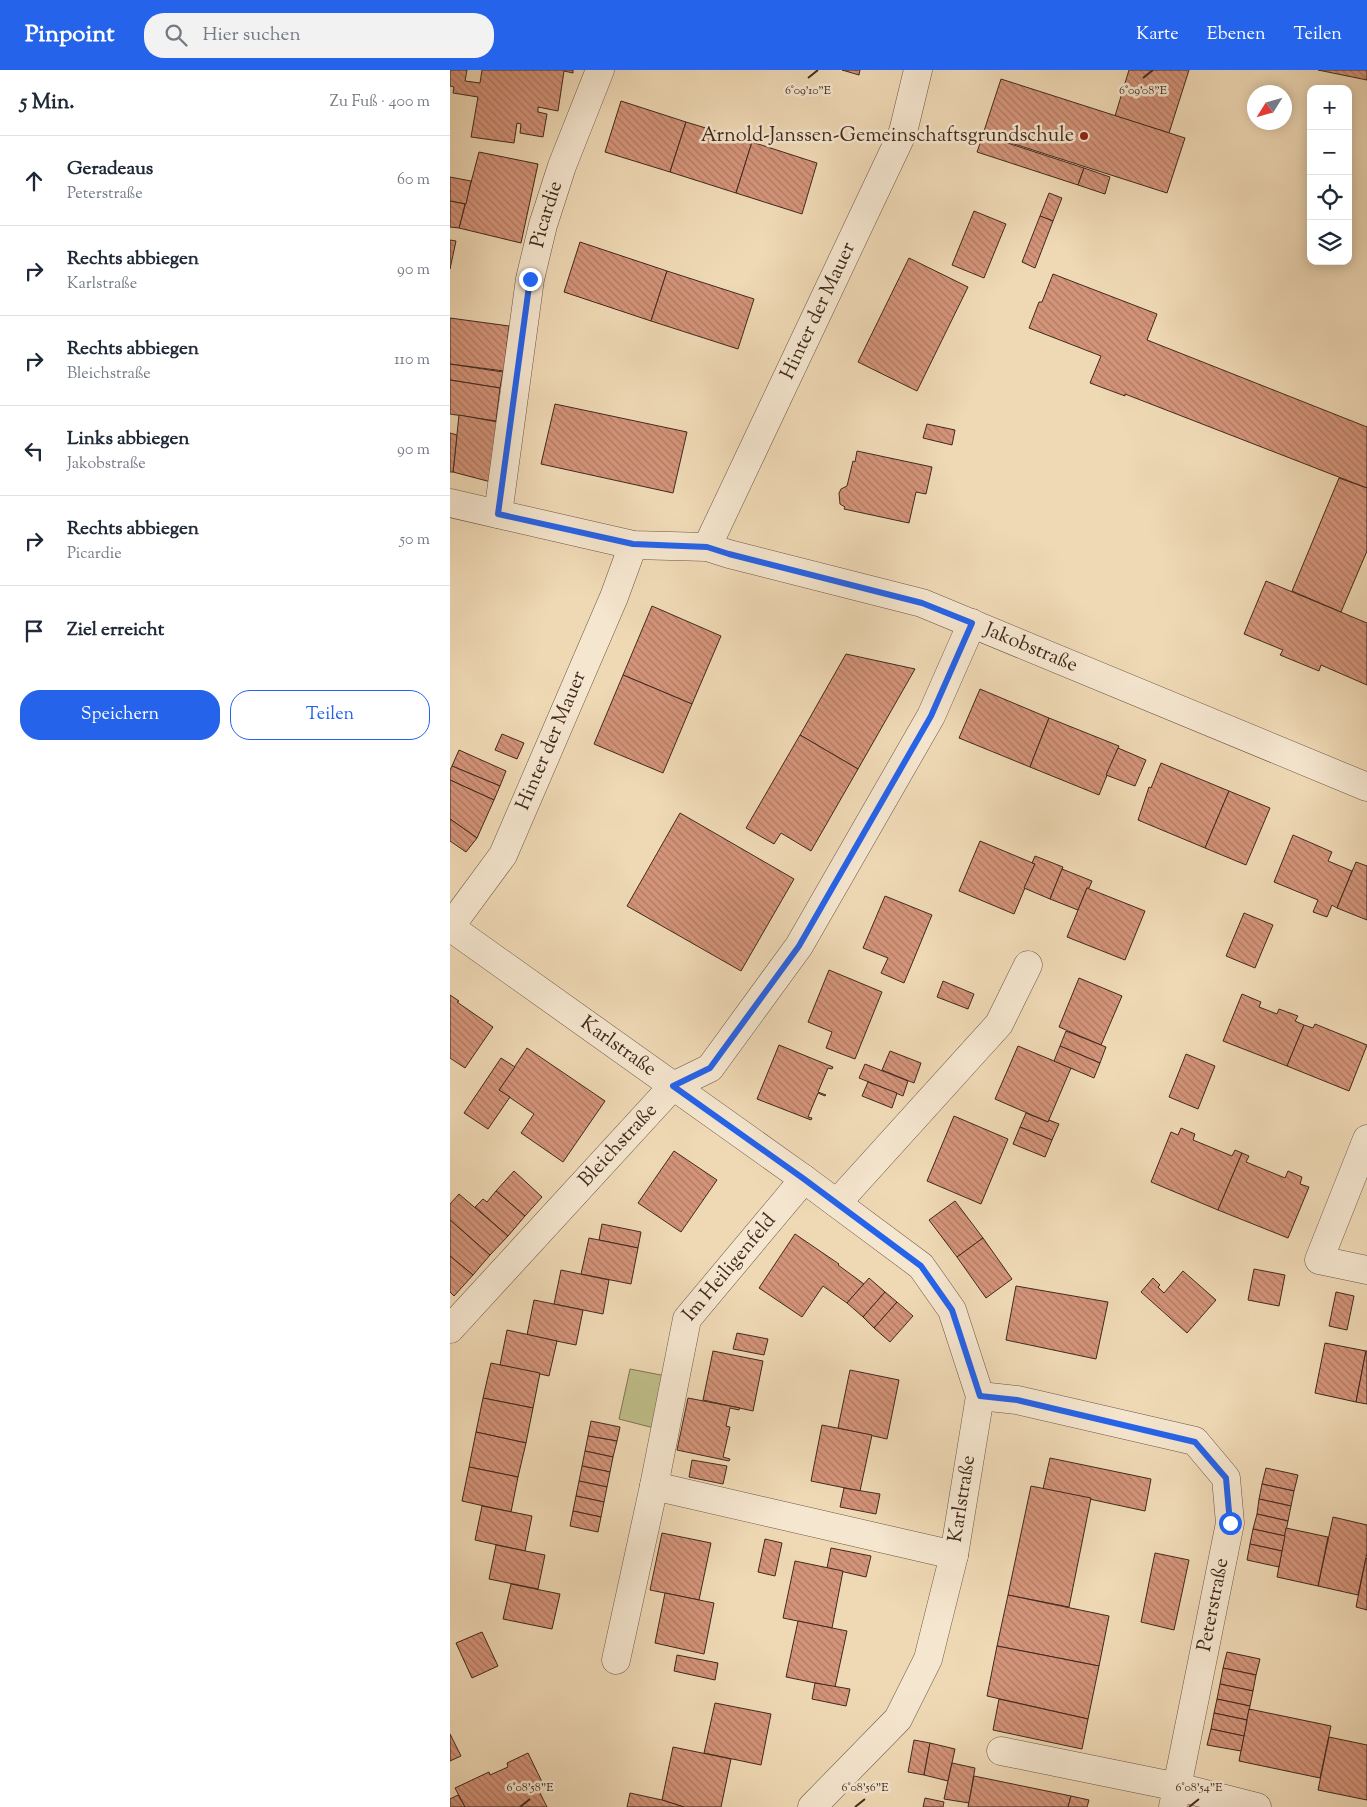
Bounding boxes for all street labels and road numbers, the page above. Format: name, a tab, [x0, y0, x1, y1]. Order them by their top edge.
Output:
street label: Picardie	[524, 177, 571, 251]
street label: Hinter der Mauer	[774, 237, 864, 385]
street label: Jakobstraße	[979, 615, 1082, 680]
street label: Hinter der Mauer	[510, 666, 595, 815]
street label: Karlstraße	[574, 1009, 662, 1084]
street label: Bleichstraße	[572, 1097, 664, 1194]
street label: Im Heiligenfeld	[676, 1208, 783, 1328]
street label: Karlstraße	[942, 1453, 984, 1545]
street label: Peterstraße	[1191, 1556, 1237, 1654]

